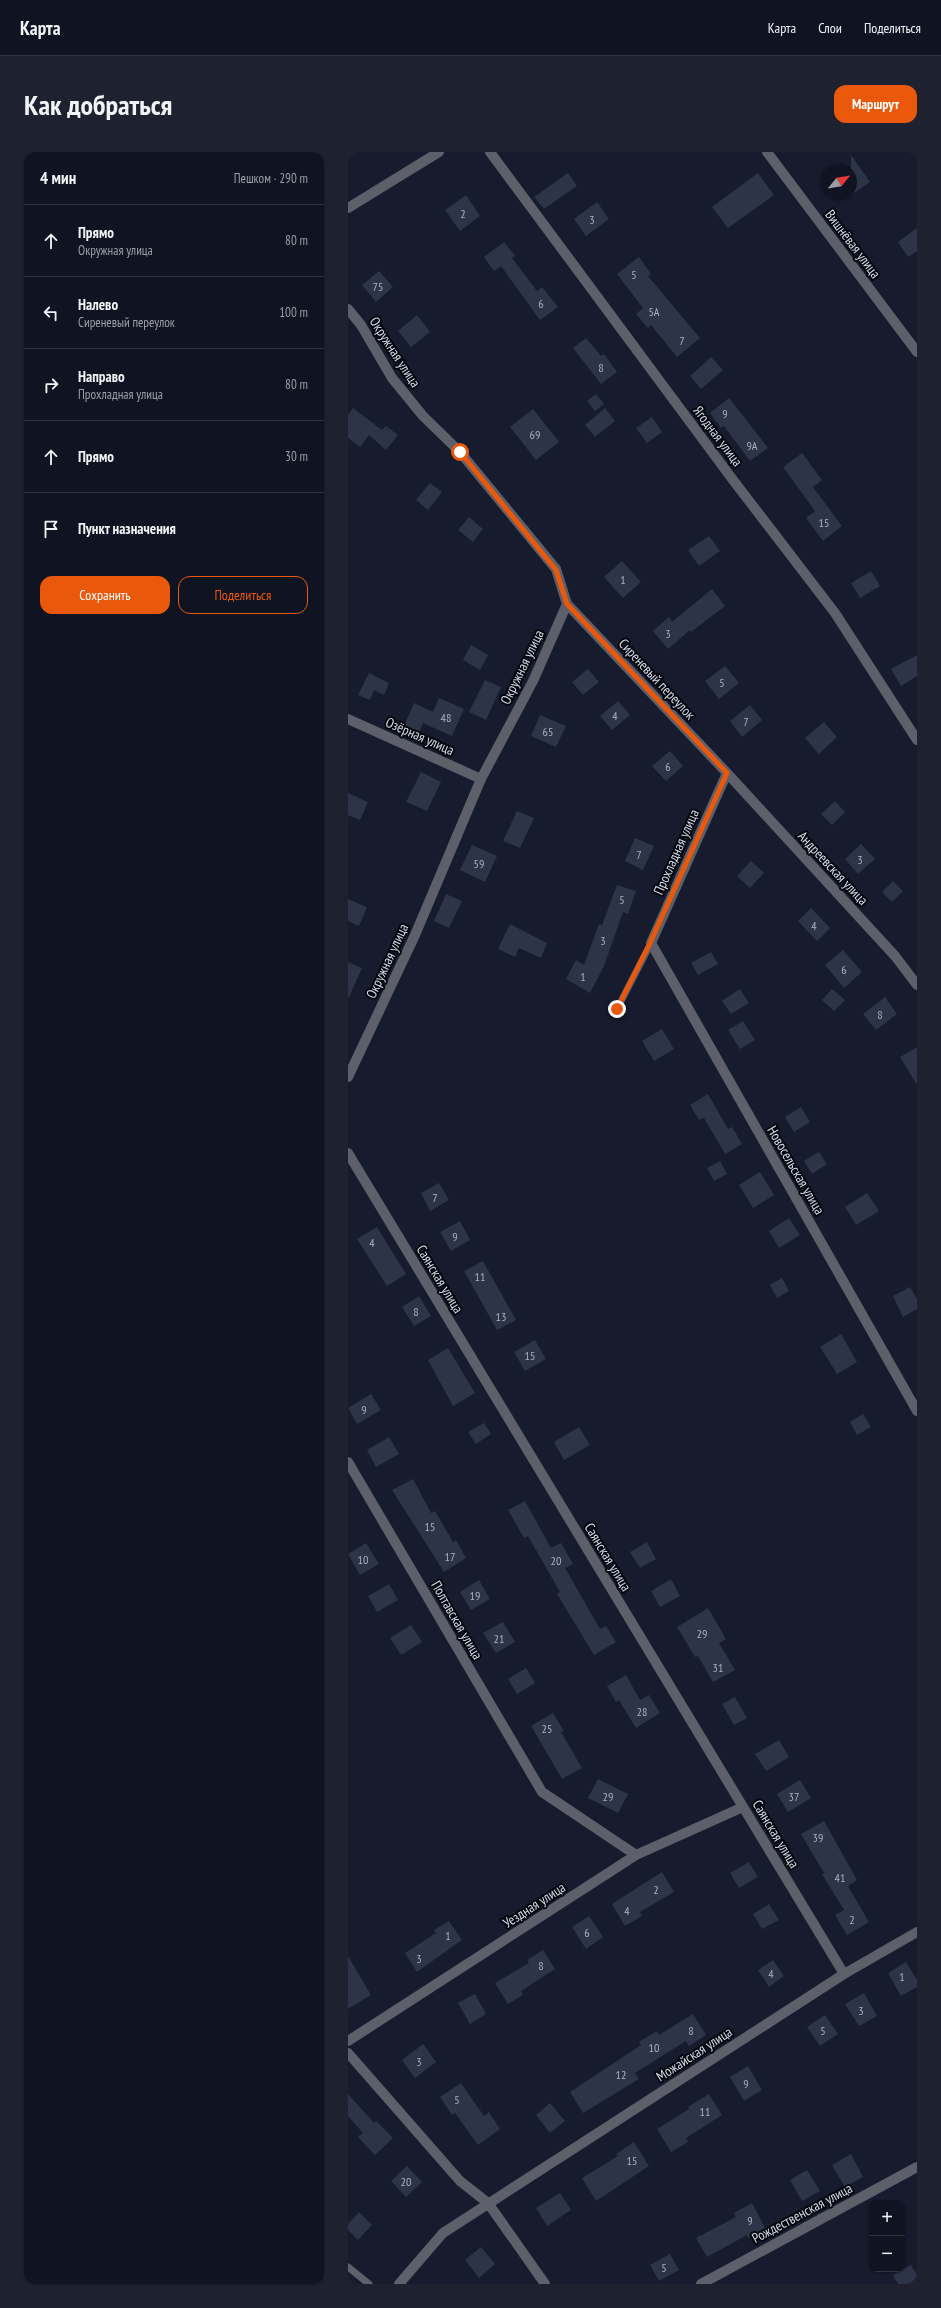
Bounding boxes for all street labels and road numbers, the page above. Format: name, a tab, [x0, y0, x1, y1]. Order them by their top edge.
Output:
street label: Вишнёвая улица	[821, 206, 885, 282]
street label: Окружная улица	[366, 313, 424, 391]
street label: Ягодная улица	[689, 402, 747, 470]
street label: Окружная улица	[496, 627, 548, 707]
street label: Сиреневый переулок	[615, 635, 700, 724]
street label: Озёрная улица	[383, 713, 457, 759]
street label: Прохладная улица	[649, 807, 703, 897]
street label: Андреевская улица	[794, 827, 872, 909]
street label: Окружная улица	[362, 921, 412, 1001]
street label: Новосельская улица	[763, 1122, 829, 1218]
street label: Саянская улица	[413, 1242, 467, 1316]
street label: Саянская улица	[581, 1520, 635, 1594]
street label: Полтавская улица	[427, 1577, 487, 1663]
street label: Саянская улица	[749, 1797, 803, 1871]
street label: Уездная улица	[499, 1878, 569, 1932]
street label: Можайская улица	[653, 2023, 735, 2085]
street label: Рождественская улица	[749, 2179, 855, 2247]

